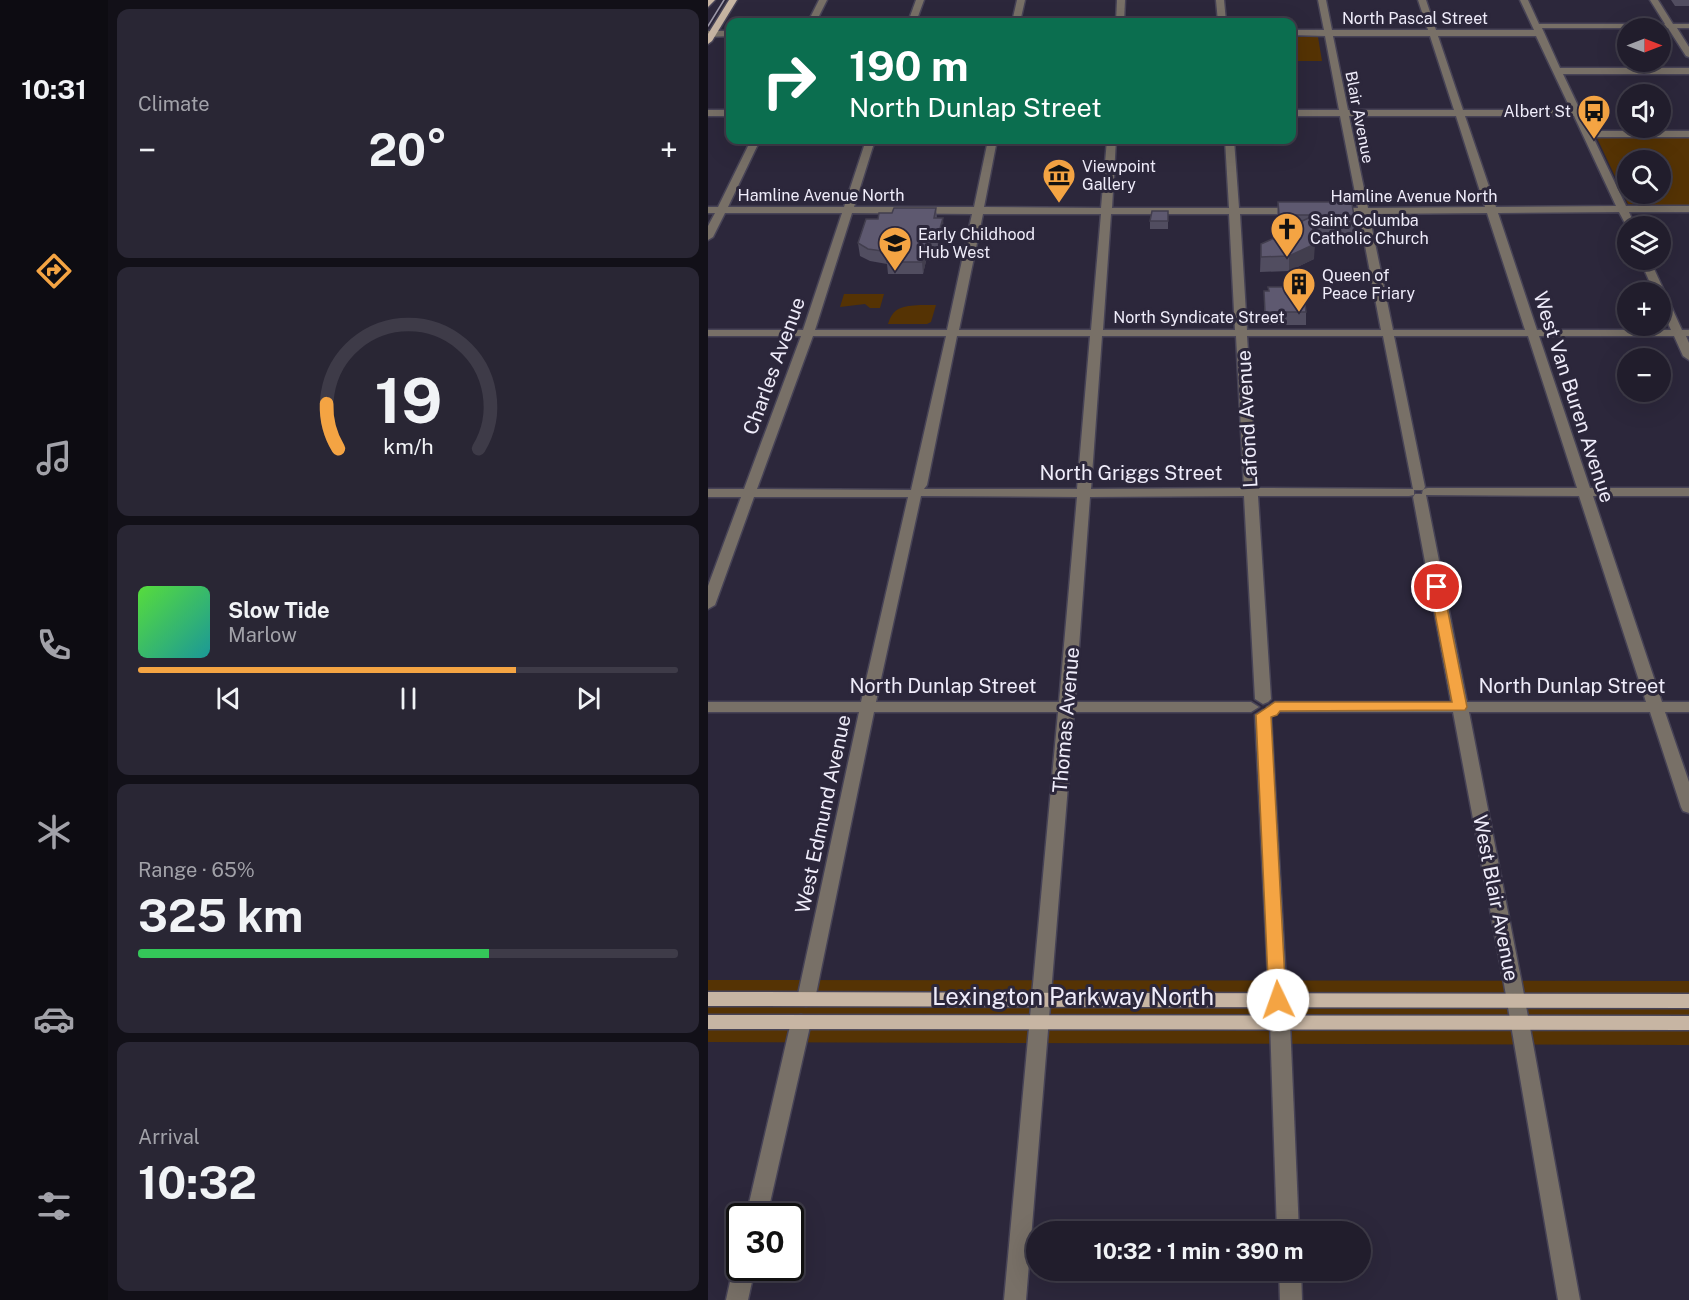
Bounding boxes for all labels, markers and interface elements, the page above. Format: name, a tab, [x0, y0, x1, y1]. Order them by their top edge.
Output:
street label: North Pascal Street	[1342, 9, 1488, 28]
north arrow	[1617, 18, 1671, 72]
map controls	[1617, 18, 1671, 402]
text: 190 m	[849, 41, 969, 90]
icon: right	[750, 42, 828, 120]
street label: Blair Avenue	[1341, 69, 1378, 165]
text: 10:31	[21, 73, 87, 105]
button: sound	[1617, 84, 1671, 138]
text: North Dunlap Street	[849, 91, 1102, 123]
text: Climate	[138, 92, 210, 116]
bus stop icon: Albert St	[1576, 93, 1612, 140]
place label: Albert St	[1504, 102, 1571, 121]
text: 20°	[369, 123, 447, 176]
text: −	[138, 131, 156, 169]
text: +	[660, 131, 678, 169]
button: search	[1617, 150, 1671, 204]
museum icon: Viewpoint Gallery	[1041, 157, 1077, 204]
place label: Viewpoint Gallery	[1082, 157, 1156, 194]
street label: Hamline Avenue North	[737, 186, 905, 205]
street label: Hamline Avenue North	[1330, 187, 1498, 206]
church icon: Saint Columba Catholic Church	[1269, 211, 1305, 258]
place label: Saint Columba Catholic Church	[1310, 211, 1429, 248]
button: layers	[1617, 216, 1671, 270]
school or university icon: Early Childhood Hub West	[877, 225, 913, 272]
place label: Early Childhood Hub West	[918, 225, 1035, 262]
icon: directions	[33, 250, 75, 292]
building icon: Queen of Peace Friary	[1281, 266, 1317, 313]
place label: Queen of Peace Friary	[1322, 266, 1415, 303]
button: +	[1617, 282, 1671, 336]
street label: West Van Buren Avenue	[1528, 288, 1620, 506]
street label: Charles Avenue	[738, 294, 810, 438]
street label: North Syndicate Street	[1113, 308, 1285, 327]
button: −	[1617, 348, 1671, 402]
street label: Lafond Avenue	[1231, 349, 1263, 489]
text: 19	[374, 364, 442, 437]
text: km/h	[383, 434, 433, 459]
icon: music	[33, 437, 75, 479]
street label: North Griggs Street	[1040, 461, 1222, 485]
pin	[1411, 561, 1462, 612]
icon: arrive	[1420, 570, 1453, 603]
text: Slow Tide	[228, 597, 330, 623]
text: Marlow	[228, 623, 297, 647]
icon: phone	[33, 624, 75, 666]
street label: Thomas Avenue	[1048, 646, 1084, 794]
street label: North Dunlap Street	[849, 674, 1037, 698]
street label: North Dunlap Street	[1478, 674, 1666, 698]
icon: previous	[212, 682, 245, 715]
icon: pause	[392, 682, 425, 715]
icon: next	[572, 682, 605, 715]
street label: West Edmund Avenue	[790, 713, 856, 915]
icon: climate	[33, 811, 75, 853]
street label: West Blair Avenue	[1468, 813, 1524, 983]
text: Range · 65%	[138, 858, 255, 882]
text: 325 km	[138, 889, 303, 942]
position arrow	[1246, 968, 1310, 1032]
street label: Lexington Parkway North	[932, 982, 1214, 1010]
icon: car	[33, 998, 75, 1040]
text: Arrival	[138, 1125, 200, 1149]
text: 10:32	[138, 1156, 257, 1209]
icon: filters	[33, 1185, 75, 1227]
speed limit sign: 30	[726, 1203, 804, 1281]
text: 10:32 · 1 min · 390 m	[1093, 1238, 1304, 1264]

